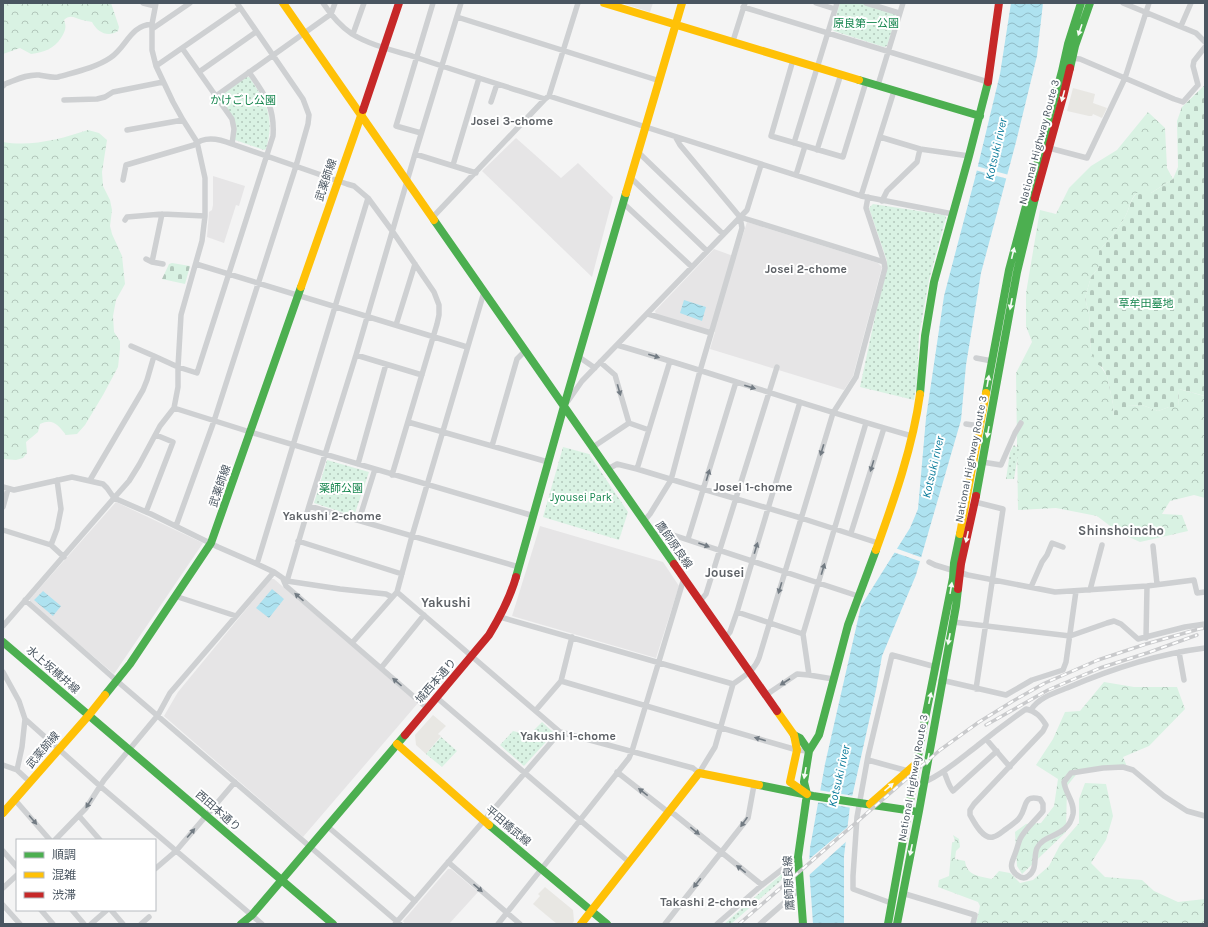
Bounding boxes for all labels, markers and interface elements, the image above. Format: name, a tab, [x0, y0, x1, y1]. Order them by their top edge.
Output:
park label: 原良第一公園	[833, 17, 899, 30]
one-way arrow	[1077, 25, 1083, 37]
street label: National Highway Route 3	[1016, 78, 1062, 206]
one-way arrow	[1060, 90, 1066, 102]
park label: かけごし公園	[210, 94, 276, 107]
district label: Josei 3-chome	[471, 114, 553, 128]
water label: Kotsuki river	[982, 116, 1010, 181]
street label: 武薬師線	[313, 157, 339, 203]
one-way arrow	[1010, 247, 1016, 259]
district label: Josei 2-chome	[765, 262, 847, 276]
park label: 草牟田墓地	[1119, 297, 1174, 310]
one-way arrow	[1008, 298, 1014, 310]
one-way arrow	[649, 353, 661, 359]
one-way arrow	[986, 375, 992, 387]
one-way arrow	[616, 384, 622, 396]
one-way arrow	[744, 384, 756, 390]
street label: National Highway Route 3	[952, 394, 990, 524]
one-way arrow	[984, 425, 990, 438]
water label: Kotsuki river	[919, 434, 947, 499]
one-way arrow	[819, 445, 825, 457]
one-way arrow	[869, 460, 875, 472]
street label: 武薬師線	[207, 463, 233, 509]
one-way arrow	[705, 468, 711, 480]
district label: Josei 1-chome	[714, 480, 792, 494]
park label: 薬師公園	[319, 482, 363, 495]
park label: Jyousei Park	[550, 491, 612, 504]
district label: Yakushi 2-chome	[283, 509, 381, 523]
street label: 鷹師原良線	[653, 519, 695, 571]
district label: Shinshoincho	[1078, 523, 1164, 538]
one-way arrow	[964, 531, 970, 544]
one-way arrow	[699, 542, 711, 548]
one-way arrow	[753, 542, 759, 554]
one-way arrow	[820, 563, 826, 575]
district label: Jousei	[705, 565, 745, 580]
one-way arrow	[777, 582, 783, 594]
one-way arrow	[948, 582, 954, 594]
one-way arrow	[294, 593, 304, 602]
district label: Yakushi	[421, 595, 471, 610]
one-way arrow	[946, 633, 952, 645]
street label: 水上坂横井線	[24, 643, 82, 697]
street label: 城西本通り	[413, 656, 459, 706]
one-way arrow	[392, 678, 403, 687]
one-way arrow	[780, 678, 790, 686]
one-way arrow	[927, 691, 933, 704]
street label: National Highway Route 3	[895, 713, 931, 843]
street label: 武薬師線	[24, 729, 62, 771]
district label: Yakushi 1-chome	[520, 729, 616, 743]
one-way arrow	[753, 736, 765, 742]
water label: Kotsuki river	[825, 743, 853, 808]
one-way arrow	[925, 753, 931, 765]
one-way arrow	[802, 766, 808, 779]
one-way arrow	[884, 783, 895, 792]
one-way arrow	[637, 787, 648, 796]
street label: 西田本通り	[193, 788, 243, 834]
one-way arrow	[86, 797, 93, 809]
street label: 平田橋武線	[483, 803, 533, 849]
one-way arrow	[28, 814, 37, 825]
one-way arrow	[740, 817, 748, 827]
one-way arrow	[689, 827, 700, 836]
one-way arrow	[187, 828, 196, 838]
legend	[16, 839, 156, 911]
one-way arrow	[908, 843, 914, 856]
text: 順調	[52, 848, 76, 862]
street label: 鷹師原良線	[781, 855, 797, 911]
one-way arrow	[736, 865, 747, 873]
text: 混雑	[52, 868, 76, 882]
one-way arrow	[693, 878, 701, 889]
one-way arrow	[472, 883, 483, 892]
text: 渋滞	[52, 888, 76, 902]
district label: Takashi 2-chome	[660, 895, 758, 909]

